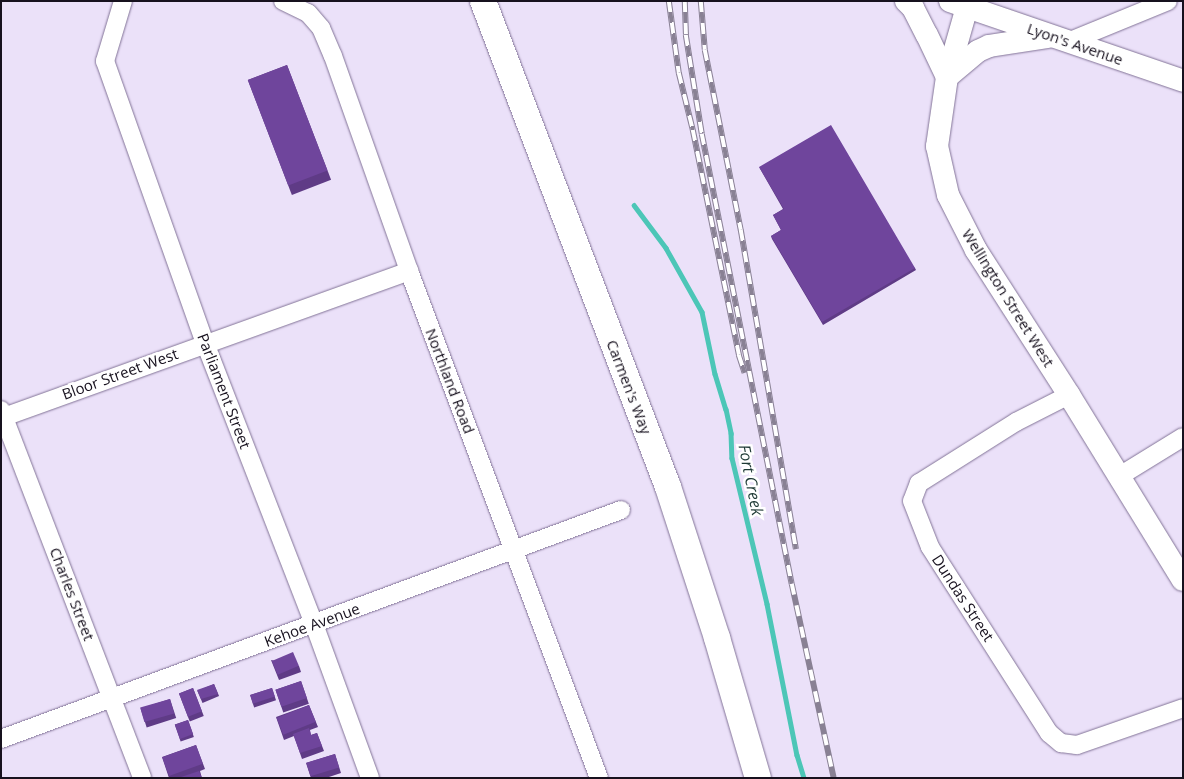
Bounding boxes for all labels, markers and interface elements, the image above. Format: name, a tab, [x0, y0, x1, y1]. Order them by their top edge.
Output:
street label: Lyon's Avenue	[1025, 19, 1125, 69]
street label: Wellington Street West	[958, 226, 1058, 370]
street label: Northland Road	[422, 326, 478, 436]
street label: Parliament Street	[194, 331, 254, 451]
street label: Carmen's Way	[603, 337, 655, 437]
street label: Bloor Street West	[60, 345, 180, 403]
water label: Fort Creek	[735, 443, 767, 517]
street label: Charles Street	[46, 545, 98, 643]
street label: Dundas Street	[928, 551, 998, 645]
street label: Kehoe Avenue	[262, 599, 362, 651]

